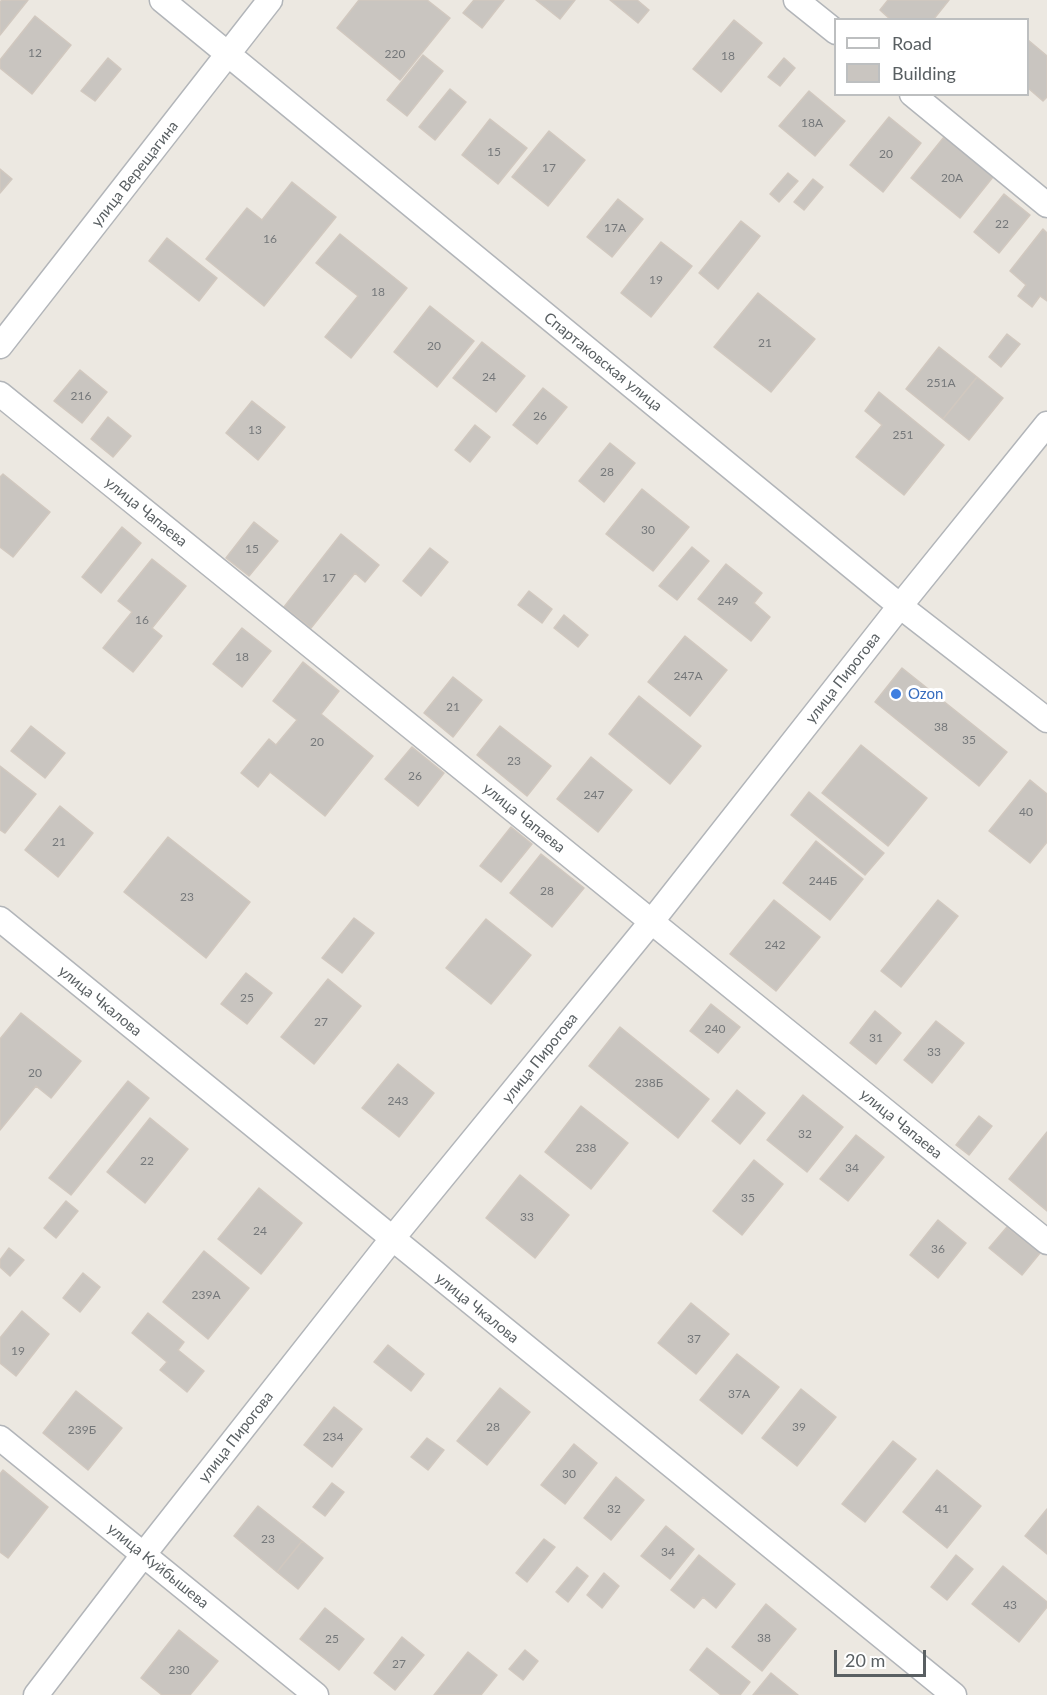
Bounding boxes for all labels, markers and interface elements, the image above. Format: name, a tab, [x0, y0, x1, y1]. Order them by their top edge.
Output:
legend	[834, 18, 1029, 96]
text: Road	[892, 32, 932, 54]
house number: 12	[28, 46, 42, 60]
house number: 220	[385, 47, 405, 61]
house number: 18	[721, 49, 735, 63]
text: Building	[892, 62, 956, 84]
house number: 18А	[801, 116, 823, 130]
street label: улица Верещагина	[88, 117, 182, 231]
house number: 15	[487, 145, 501, 159]
house number: 20	[879, 147, 893, 161]
house number: 17	[542, 161, 556, 175]
house number: 20А	[941, 171, 963, 185]
house number: 22	[995, 217, 1009, 231]
house number: 17А	[604, 221, 626, 235]
house number: 16	[263, 232, 277, 246]
house number: 19	[649, 273, 663, 287]
house number: 18	[371, 285, 385, 299]
street label: Спартаковская улица	[540, 309, 666, 415]
house number: 21	[758, 336, 772, 350]
house number: 20	[427, 339, 441, 353]
house number: 24	[482, 370, 496, 384]
house number: 251А	[927, 376, 955, 390]
house number: 216	[71, 389, 91, 403]
house number: 26	[533, 409, 547, 423]
house number: 13	[248, 423, 262, 437]
house number: 251	[893, 428, 913, 442]
house number: 28	[600, 465, 614, 479]
street label: улица Чапаева	[101, 473, 191, 551]
house number: 30	[641, 523, 655, 537]
house number: 15	[245, 542, 259, 556]
house number: 17	[322, 571, 336, 585]
house number: 249	[718, 594, 738, 608]
house number: 16	[135, 613, 149, 627]
street label: улица Пирогова	[802, 629, 884, 727]
house number: 18	[235, 650, 249, 664]
house number: 247А	[674, 669, 702, 683]
place label: Ozon	[908, 685, 943, 703]
marker: Ozon	[889, 687, 903, 701]
house number: 21	[446, 700, 460, 714]
house number: 38	[934, 720, 948, 734]
house number: 35	[962, 733, 976, 747]
house number: 20	[310, 735, 324, 749]
house number: 23	[507, 754, 521, 768]
house number: 26	[408, 769, 422, 783]
street label: улица Чапаева	[479, 779, 569, 857]
house number: 247	[584, 788, 604, 802]
house number: 40	[1019, 805, 1033, 819]
house number: 21	[52, 835, 66, 849]
house number: 244Б	[809, 874, 837, 888]
house number: 28	[540, 884, 554, 898]
house number: 23	[180, 890, 194, 904]
house number: 242	[765, 938, 785, 952]
street label: улица Чкалова	[55, 962, 145, 1040]
house number: 25	[240, 991, 254, 1005]
street label: улица Пирогова	[498, 1009, 582, 1107]
house number: 27	[314, 1015, 328, 1029]
house number: 240	[705, 1022, 725, 1036]
house number: 31	[869, 1031, 883, 1045]
house number: 33	[927, 1045, 941, 1059]
house number: 20	[28, 1066, 42, 1080]
house number: 238Б	[635, 1076, 663, 1090]
street label: улица Чапаева	[856, 1085, 946, 1163]
house number: 243	[388, 1094, 408, 1108]
house number: 32	[798, 1127, 812, 1141]
house number: 238	[576, 1141, 596, 1155]
house number: 22	[140, 1154, 154, 1168]
house number: 34	[845, 1161, 859, 1175]
house number: 35	[741, 1191, 755, 1205]
house number: 33	[520, 1210, 534, 1224]
house number: 24	[253, 1224, 267, 1238]
house number: 36	[931, 1242, 945, 1256]
street label: улица Чкалова	[432, 1269, 522, 1347]
house number: 239А	[192, 1288, 220, 1302]
house number: 37	[687, 1332, 701, 1346]
house number: 19	[11, 1344, 25, 1358]
house number: 37А	[728, 1387, 750, 1401]
street label: улица Пирогова	[195, 1388, 277, 1486]
house number: 28	[486, 1420, 500, 1434]
house number: 39	[792, 1420, 806, 1434]
house number: 239Б	[68, 1423, 96, 1437]
house number: 234	[323, 1430, 343, 1444]
house number: 30	[562, 1467, 576, 1481]
house number: 32	[607, 1502, 621, 1516]
house number: 41	[935, 1502, 949, 1516]
street label: улица Куйбышева	[104, 1520, 212, 1612]
house number: 23	[261, 1532, 275, 1546]
house number: 34	[661, 1545, 675, 1559]
house number: 43	[1003, 1598, 1017, 1612]
house number: 38	[757, 1631, 771, 1645]
house number: 25	[325, 1632, 339, 1646]
scale bar	[837, 1638, 928, 1676]
text: 20 m	[845, 1649, 885, 1671]
house number: 27	[392, 1657, 406, 1671]
house number: 230	[169, 1663, 189, 1677]

